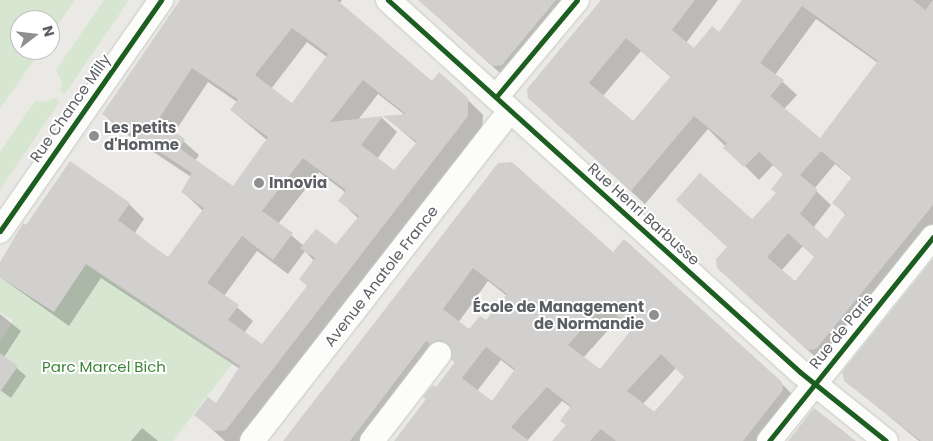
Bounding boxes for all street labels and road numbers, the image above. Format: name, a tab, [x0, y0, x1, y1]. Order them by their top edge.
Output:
street label: Rue Chance Milly	[26, 51, 114, 165]
street label: Rue Henri Barbusse	[584, 159, 704, 269]
street label: Avenue Anatole France	[320, 202, 442, 350]
street label: Rue de Paris	[805, 290, 877, 372]

